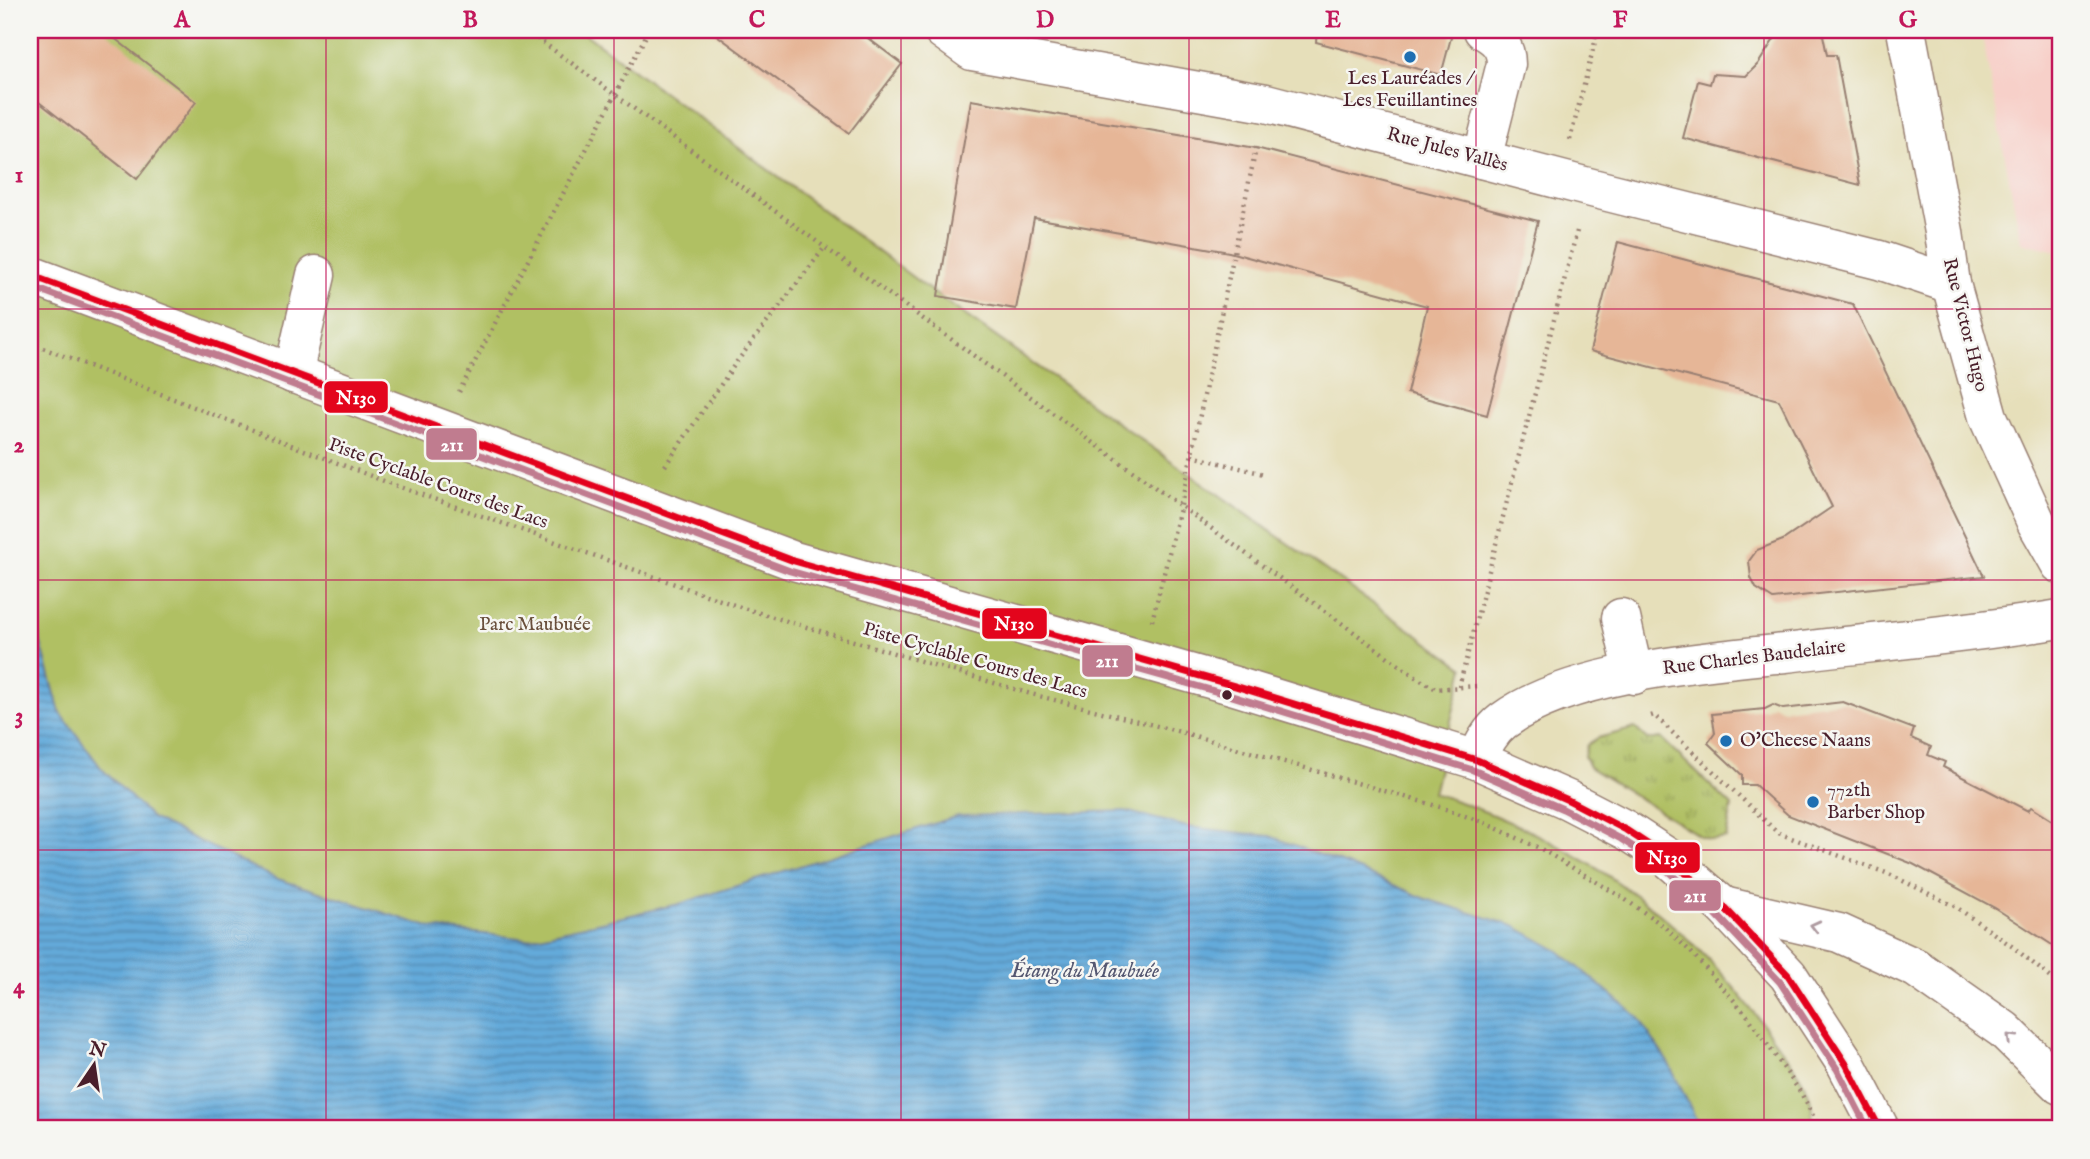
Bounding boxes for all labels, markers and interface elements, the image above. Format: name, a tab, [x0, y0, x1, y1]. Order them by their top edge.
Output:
text: A	[173, 6, 191, 35]
text: B	[462, 6, 478, 35]
text: C	[749, 6, 766, 35]
text: D	[1036, 6, 1054, 35]
text: E	[1325, 6, 1341, 35]
text: F	[1613, 6, 1628, 35]
text: G	[1899, 6, 1918, 35]
marker: Les Lauréades / Les Feuillantines	[1402, 49, 1418, 65]
place label: Les Lauréades / Les Feuillantines	[1343, 67, 1477, 113]
street label: Rue Jules Vallès	[1384, 122, 1510, 178]
text: 1	[15, 161, 23, 190]
street label: Rue Victor Hugo	[1937, 256, 1993, 394]
line badge: N130	[323, 380, 389, 414]
text: N130	[335, 387, 376, 411]
line badge: 211	[425, 427, 478, 461]
text: 2	[14, 431, 25, 460]
street label: Piste Cyclable Cours des Lacs	[325, 433, 551, 535]
text: 211	[440, 434, 464, 458]
line badge: N130	[981, 607, 1048, 640]
park label: Parc Maubuée	[479, 613, 591, 637]
text: N130	[993, 613, 1034, 637]
street label: Piste Cyclable Cours des Lacs	[860, 617, 1090, 705]
street label: Rue Charles Baudelaire	[1661, 635, 1847, 681]
line badge: 211	[1081, 644, 1134, 678]
text: 211	[1095, 650, 1119, 674]
unlabelled marker	[1220, 688, 1234, 702]
text: 3	[15, 702, 23, 731]
place label: O'Cheese Naans	[1740, 729, 1871, 753]
marker: O'Cheese Naans	[1718, 733, 1734, 749]
place label: 772th Barber Shop	[1827, 779, 1925, 825]
marker: 772th Barber Shop	[1805, 794, 1821, 810]
line badge: N130	[1634, 841, 1701, 874]
text: N130	[1646, 847, 1687, 871]
line badge: 211	[1668, 879, 1722, 912]
text: 211	[1683, 885, 1707, 909]
one-way arrow	[1810, 920, 1822, 934]
water label: Étang du Maubuée	[1010, 957, 1159, 985]
text: 4	[13, 972, 25, 1001]
north arrow	[60, 1030, 130, 1100]
one-way arrow	[2006, 1033, 2019, 1046]
text: N	[86, 1037, 109, 1064]

